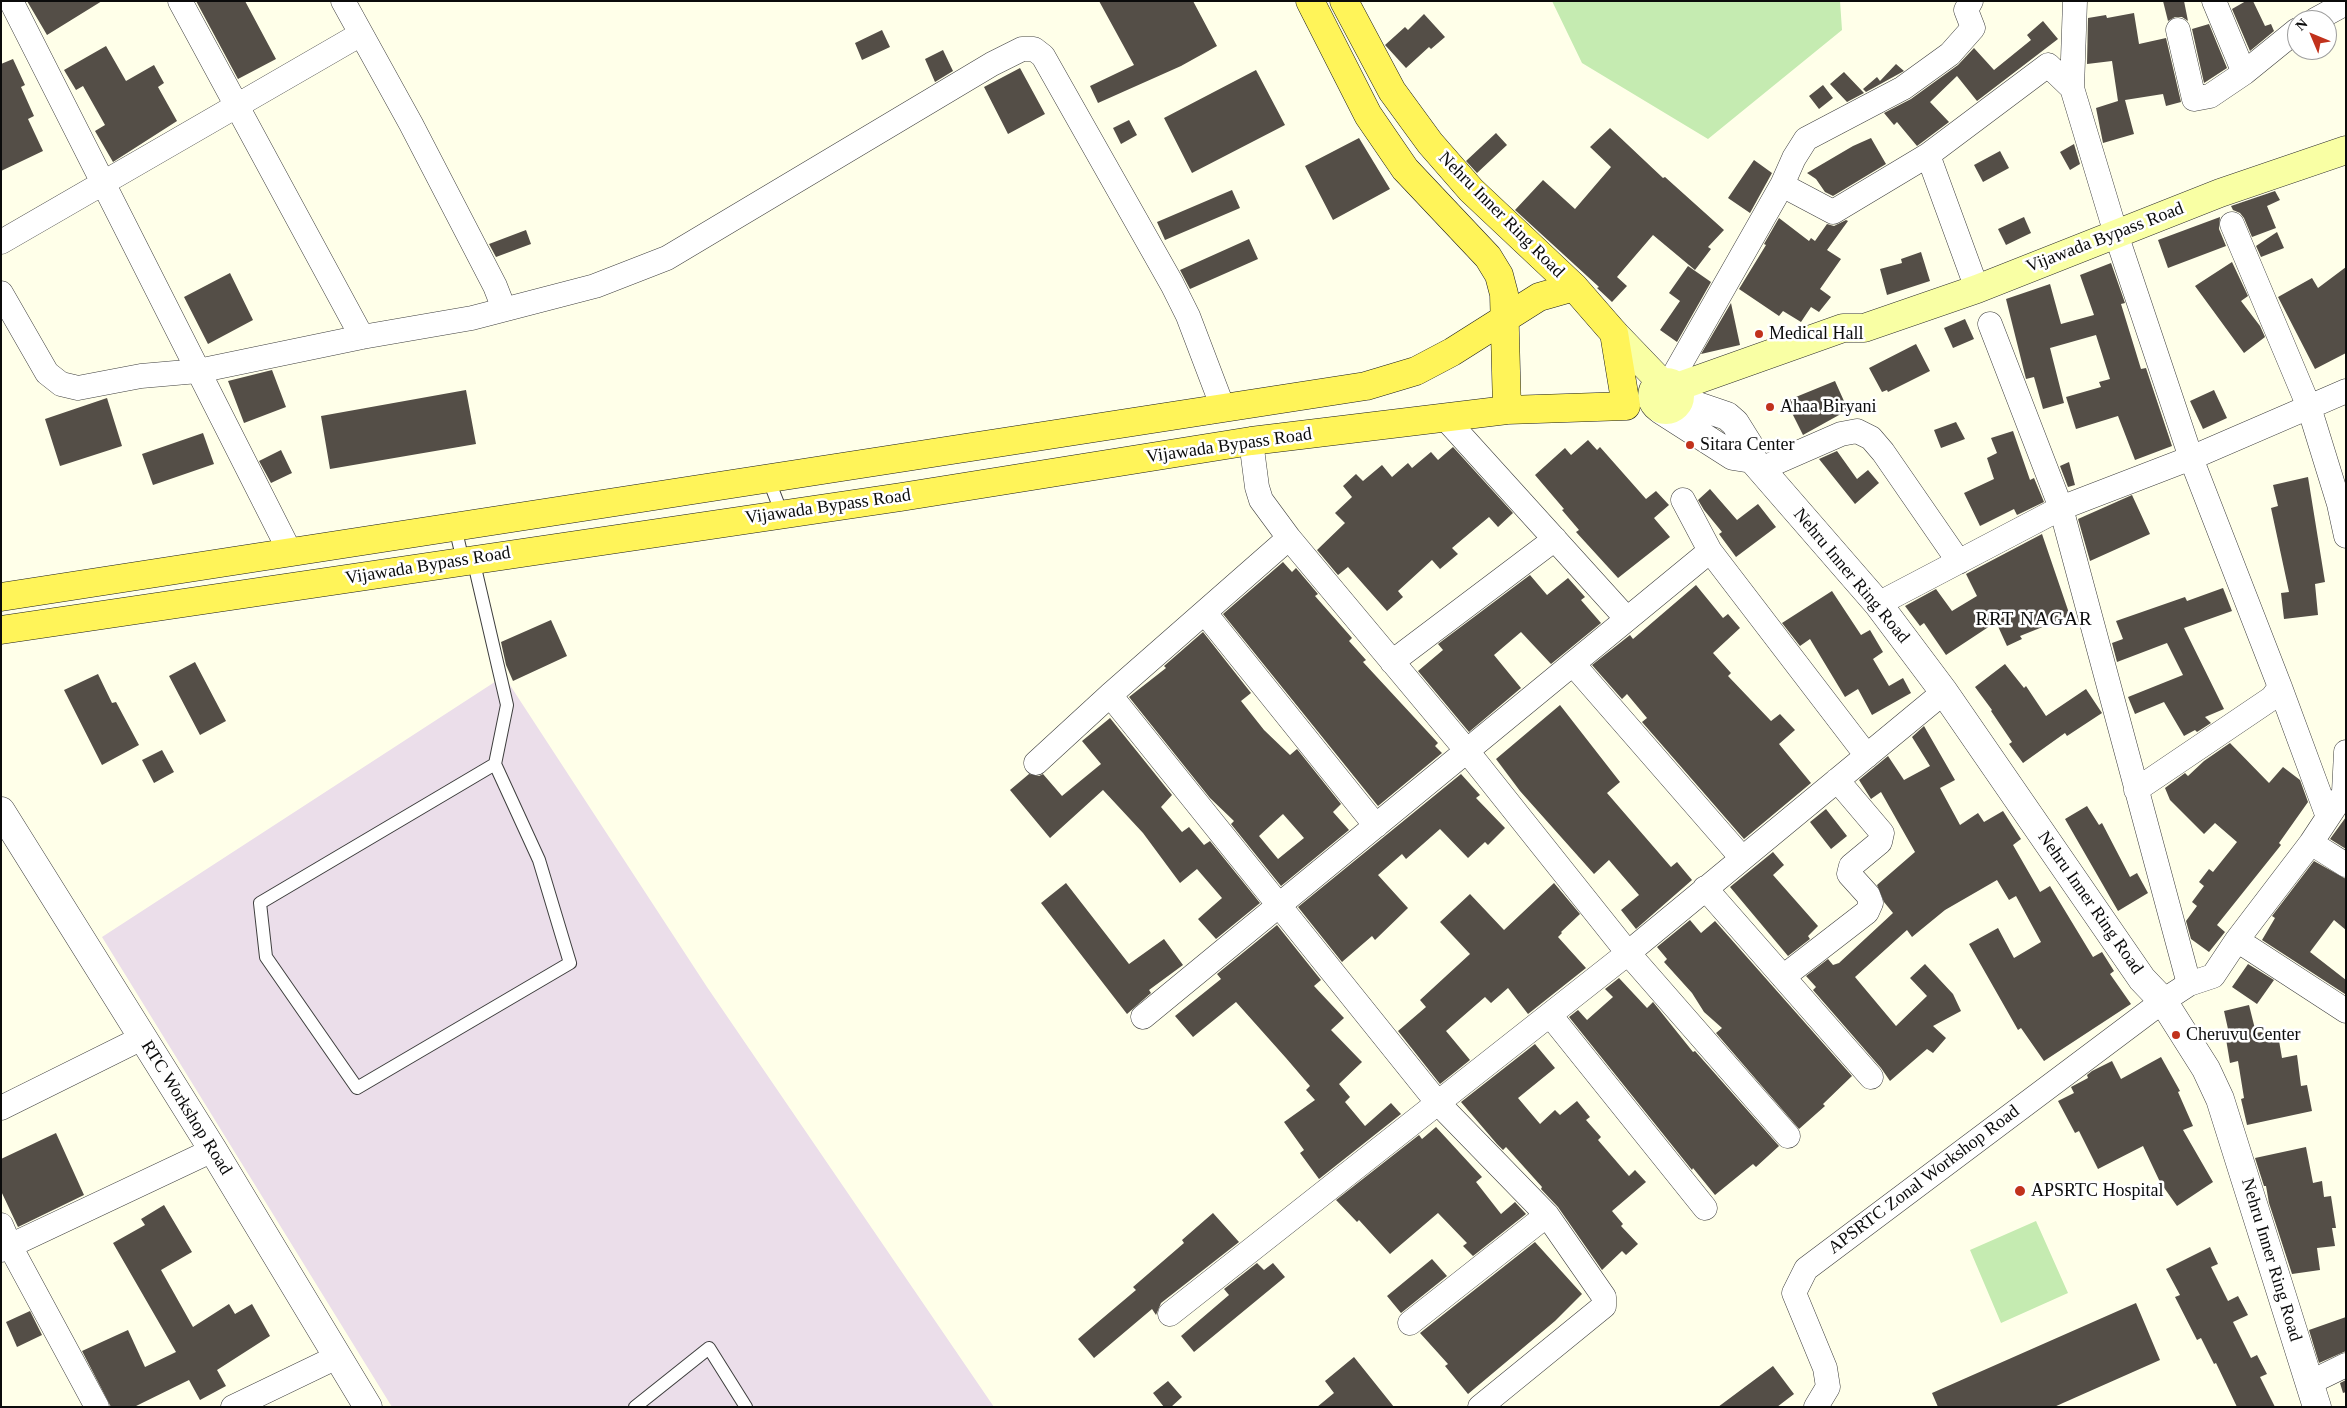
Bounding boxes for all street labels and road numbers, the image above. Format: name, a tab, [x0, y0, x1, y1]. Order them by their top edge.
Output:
street label: Nehru Inner Ring Road	[1433, 147, 1569, 283]
street label: Vijawada Bypass Road	[2023, 198, 2187, 278]
street label: Vijawada Bypass Road	[1145, 424, 1313, 468]
street label: Vijawada Bypass Road	[744, 485, 912, 529]
street label: Nehru Inner Ring Road	[1788, 504, 1914, 648]
street label: Vijawada Bypass Road	[344, 542, 512, 590]
street label: Nehru Inner Ring Road	[2033, 827, 2147, 979]
street label: RTC Workshop Road	[136, 1037, 236, 1179]
street label: APSRTC Zonal Workshop Road	[1824, 1101, 2024, 1259]
street label: Nehru Inner Ring Road	[2236, 1176, 2306, 1344]

